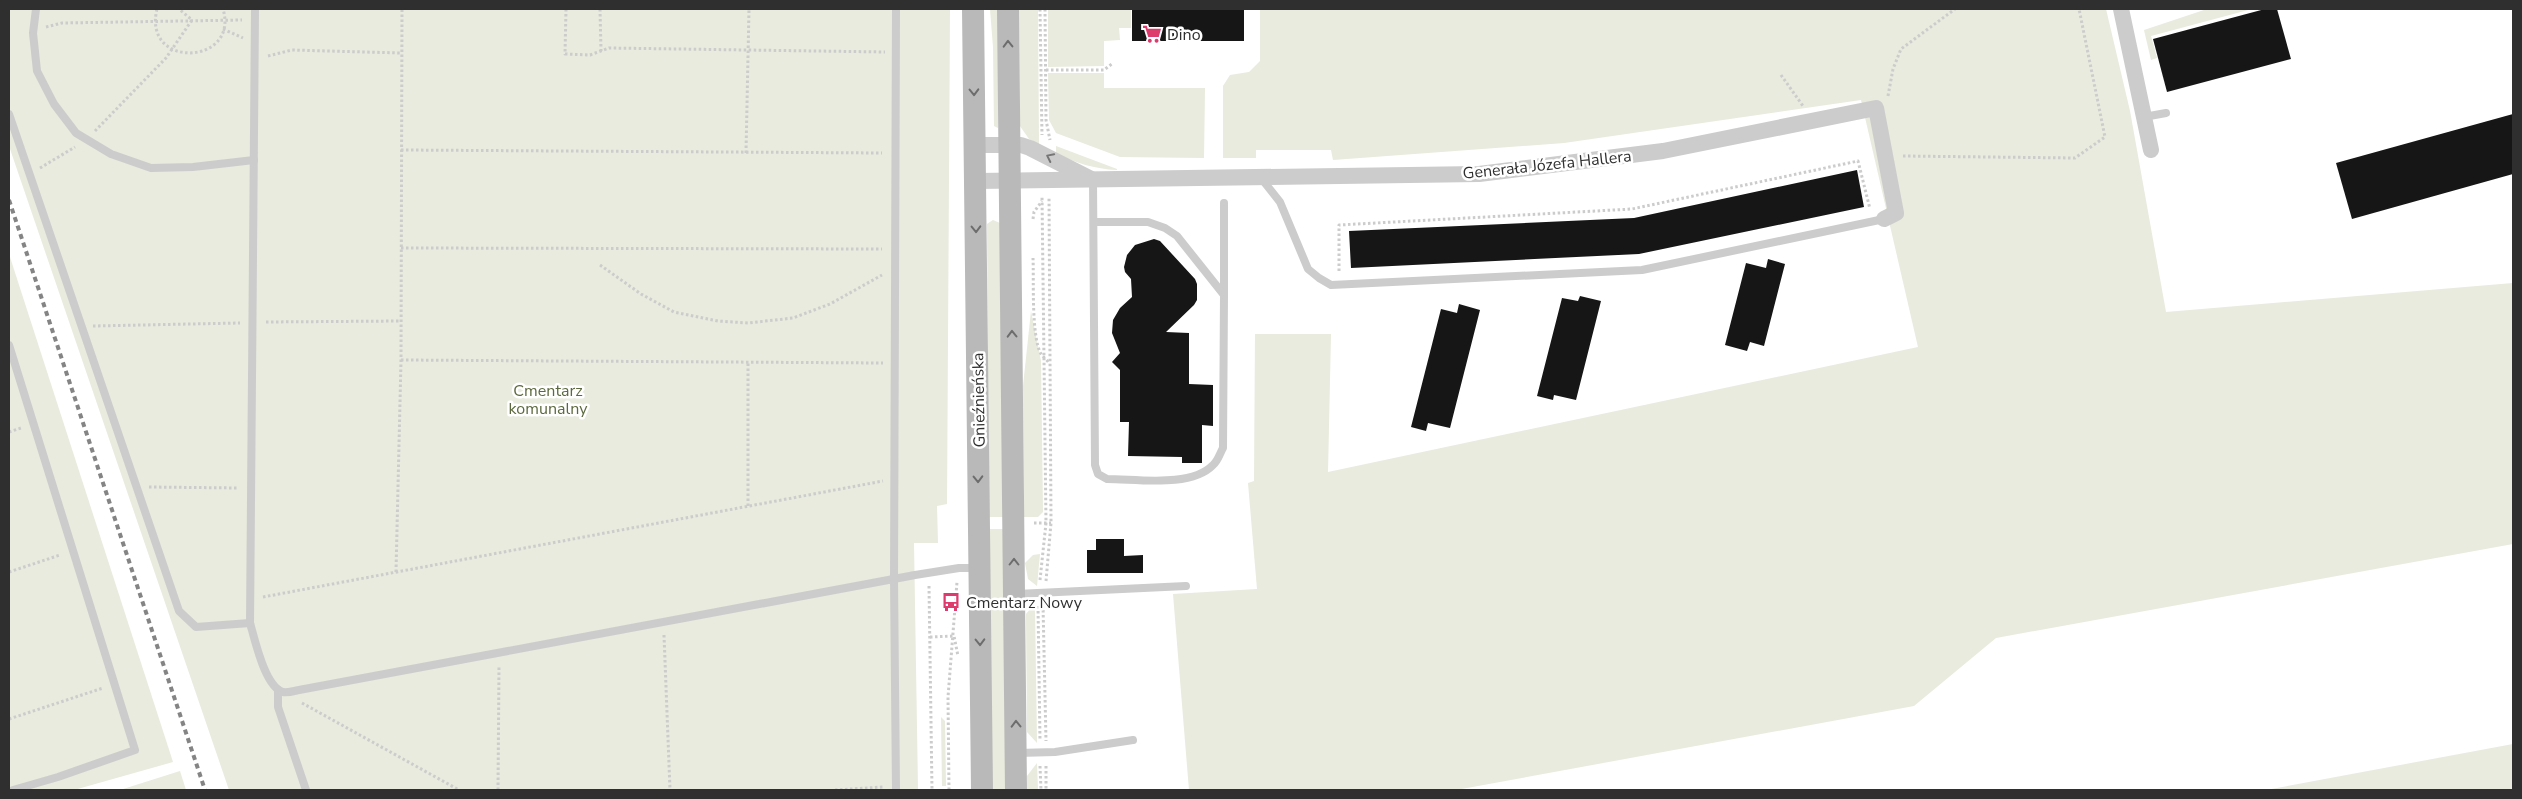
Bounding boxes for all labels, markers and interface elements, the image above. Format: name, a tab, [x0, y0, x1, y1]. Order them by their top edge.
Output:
supermarket icon: Dino	[1141, 23, 1163, 45]
place label: Dino	[1167, 24, 1201, 46]
one-way arrow	[1003, 40, 1014, 48]
one-way arrow	[969, 89, 979, 97]
street label: Generała Józefa Hallera	[1462, 145, 1633, 185]
one-way arrow	[1047, 153, 1056, 163]
one-way arrow	[971, 226, 981, 234]
one-way arrow	[1007, 330, 1017, 338]
street label: Gnieźnieńska	[967, 352, 991, 448]
park label: Cmentarz komunalny	[509, 380, 588, 420]
one-way arrow	[973, 476, 983, 484]
one-way arrow	[1009, 557, 1019, 565]
bus stop icon: Cmentarz Nowy	[940, 591, 962, 613]
place label: Cmentarz Nowy	[966, 592, 1083, 614]
one-way arrow	[975, 638, 985, 646]
one-way arrow	[1010, 720, 1021, 728]

